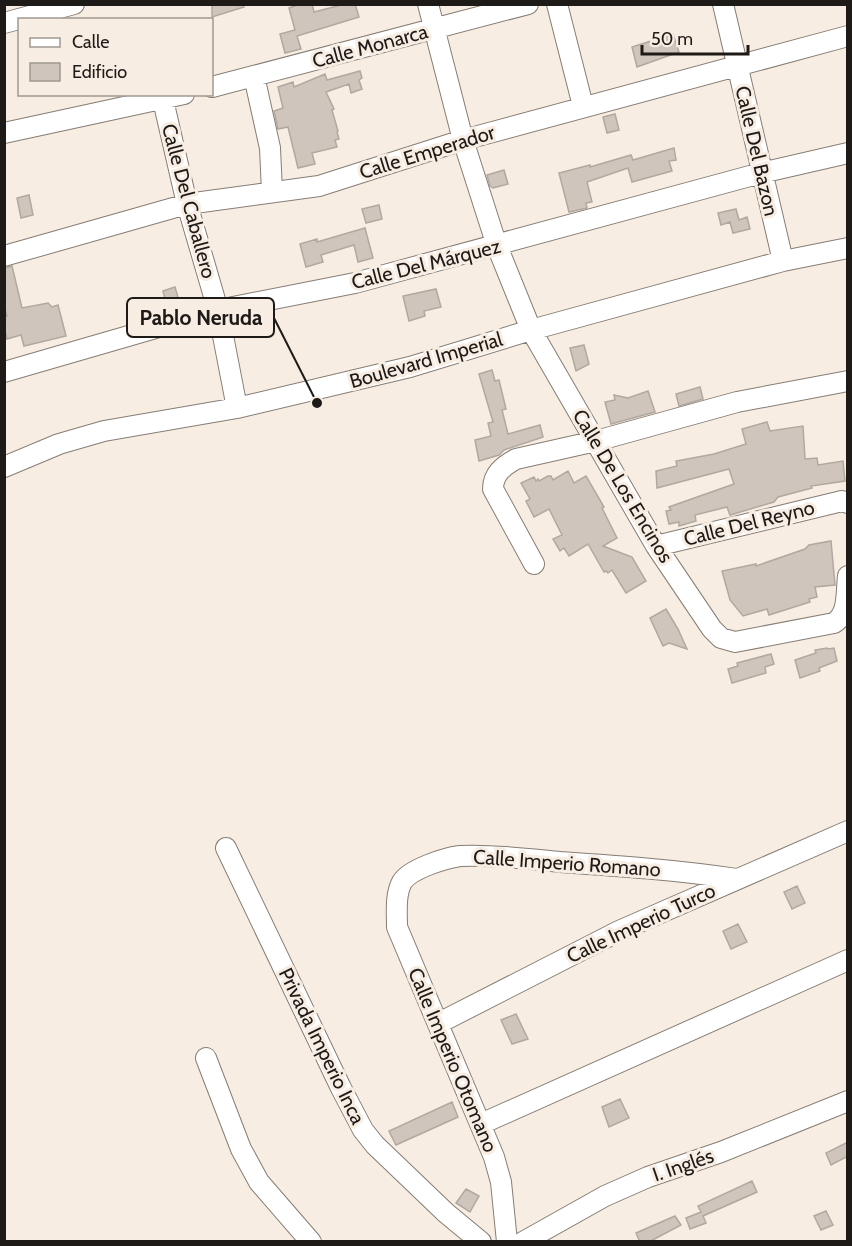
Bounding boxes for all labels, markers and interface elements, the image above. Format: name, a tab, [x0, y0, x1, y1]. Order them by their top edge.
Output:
legend	[18, 18, 213, 96]
scale bar	[642, 18, 748, 56]
street label: Calle Monarca	[310, 19, 431, 73]
text: 50 m	[651, 28, 693, 50]
text: Calle	[72, 31, 109, 53]
text: Edificio	[72, 61, 127, 83]
street label: Calle Del Bazon	[730, 84, 784, 218]
street label: Calle Emperador	[357, 120, 498, 184]
street label: Calle Del Caballero	[157, 121, 221, 281]
street label: Calle Del Márquez	[349, 234, 503, 294]
callout: Pablo Neruda	[127, 298, 274, 337]
text: Pablo Neruda	[139, 305, 263, 330]
street label: Boulevard Imperial	[347, 327, 505, 393]
street label: Calle De Los Encinos	[568, 405, 678, 567]
street label: Calle Del Reyno	[681, 495, 817, 551]
street label: Calle Imperio Romano	[472, 844, 662, 882]
street label: Calle Imperio Turco	[563, 878, 719, 968]
street label: Privada Imperio Inca	[274, 964, 370, 1128]
street label: Calle Imperio Otomano	[403, 964, 503, 1156]
street label: I. Inglés	[649, 1143, 717, 1187]

